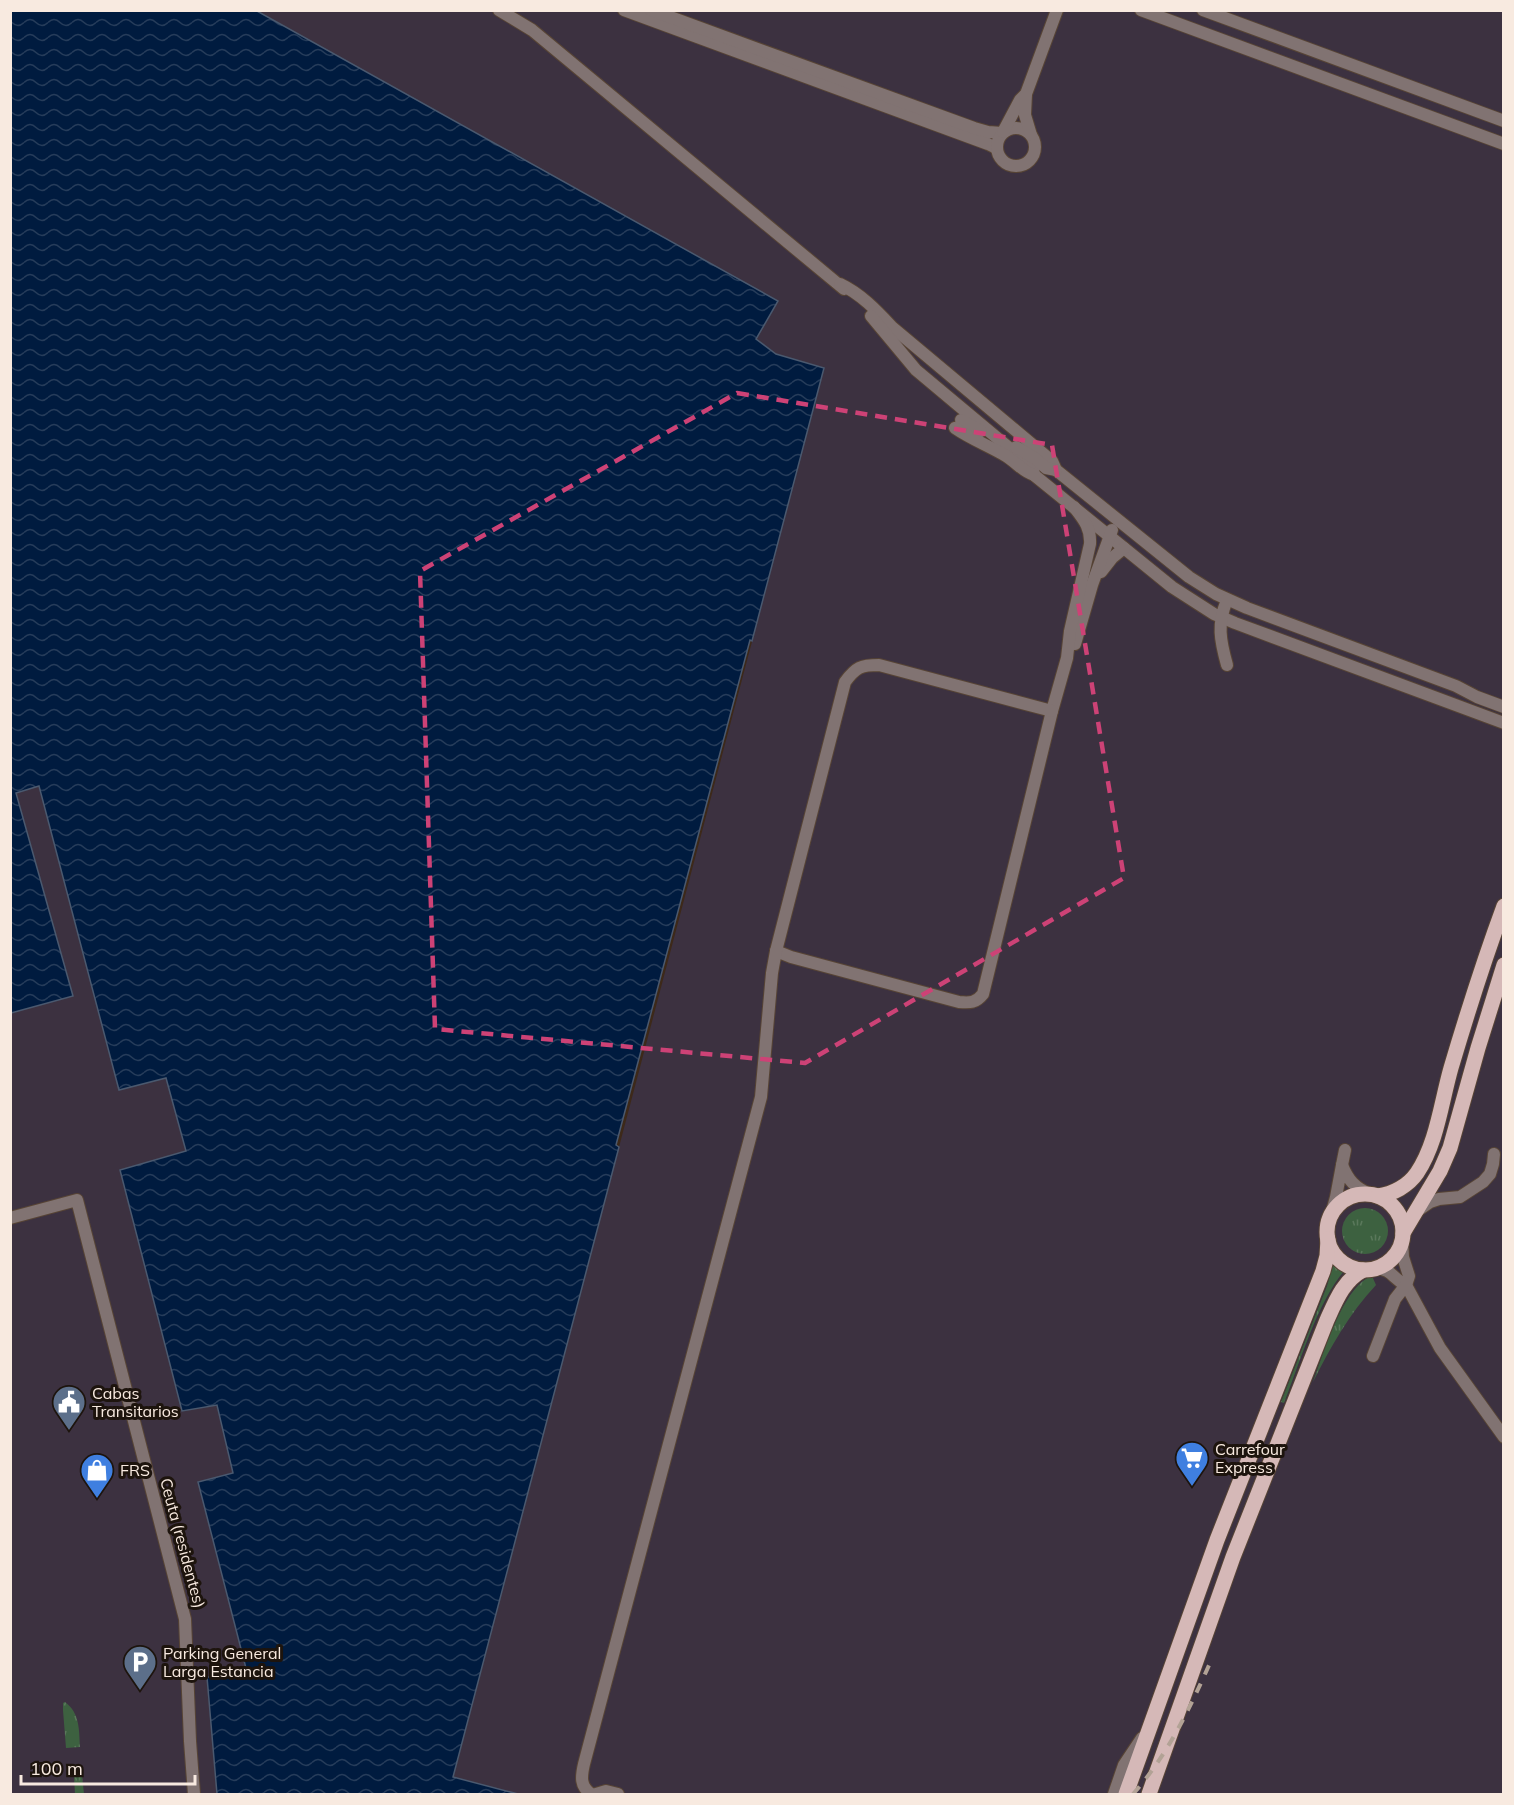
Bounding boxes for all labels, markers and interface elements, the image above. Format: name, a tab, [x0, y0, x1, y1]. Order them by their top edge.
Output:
place label: Cabas Transitarios	[92, 1383, 179, 1421]
public building icon: Cabas Transitarios	[51, 1384, 87, 1431]
place label: Carrefour Express	[1215, 1439, 1285, 1477]
supermarket icon: Carrefour Express	[1174, 1440, 1210, 1487]
shop icon: FRS	[79, 1452, 115, 1499]
place label: FRS	[120, 1460, 150, 1480]
street label: Ceuta (residentes)	[156, 1476, 210, 1610]
place label: Parking General Larga Estancia	[163, 1643, 281, 1681]
parking icon: Parking General Larga Estancia	[122, 1644, 158, 1691]
scale bar	[21, 1748, 195, 1786]
text: 100 m	[30, 1757, 83, 1780]

